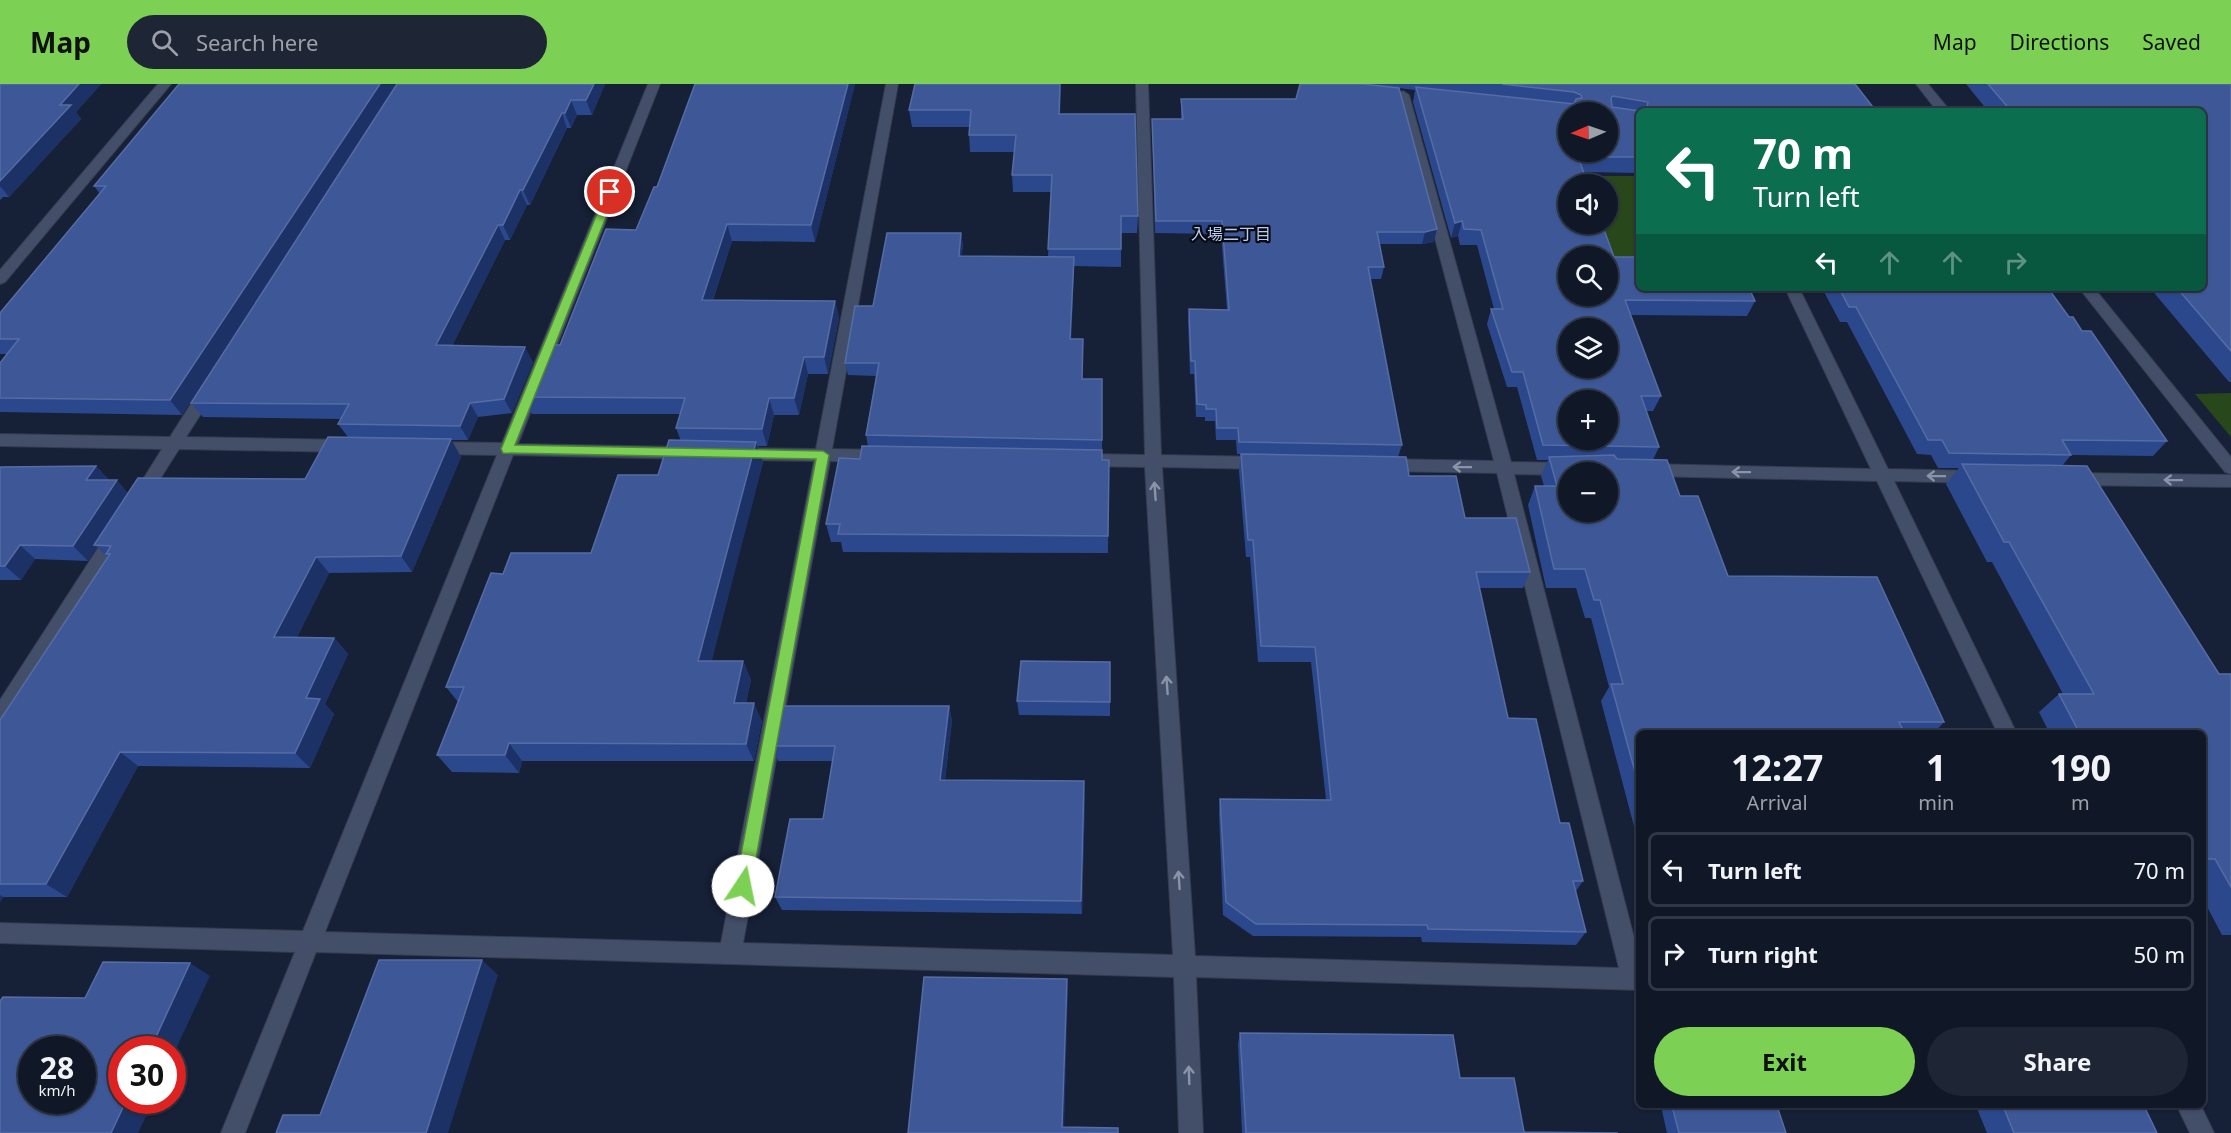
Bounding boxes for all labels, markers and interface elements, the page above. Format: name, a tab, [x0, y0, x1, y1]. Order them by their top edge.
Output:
search box	[127, 15, 547, 69]
text: Map	[30, 23, 91, 61]
icon: search	[148, 26, 181, 59]
text: Search here	[196, 27, 318, 57]
text: Map	[1933, 28, 1977, 56]
text: Directions	[2010, 28, 2109, 56]
text: Saved	[2142, 28, 2201, 56]
north arrow	[1558, 102, 1618, 162]
map controls	[1558, 102, 1618, 522]
text: 70 m	[1753, 124, 1853, 181]
icon: left	[1654, 132, 1732, 210]
pin	[584, 166, 635, 217]
button: sound	[1558, 174, 1618, 234]
icon: arrive	[593, 175, 626, 208]
text: Turn left	[1753, 178, 1859, 215]
district label: 入場二丁目	[1191, 223, 1271, 245]
button: search	[1558, 246, 1618, 306]
icon: left	[1810, 246, 1843, 279]
icon: ahead	[1873, 246, 1906, 279]
icon: ahead	[1936, 246, 1969, 279]
icon: right	[1999, 246, 2032, 279]
button: layers	[1558, 318, 1618, 378]
button: +	[1558, 390, 1618, 450]
one-way arrow	[1452, 461, 1472, 472]
button: −	[1558, 462, 1618, 522]
one-way arrow	[1731, 466, 1751, 478]
one-way arrow	[1926, 470, 1946, 482]
one-way arrow	[2163, 474, 2183, 486]
one-way arrow	[1150, 481, 1161, 501]
one-way arrow	[1162, 676, 1173, 696]
text: 12:27	[1731, 743, 1823, 792]
text: 1	[1926, 743, 1947, 792]
text: 190	[2049, 743, 2111, 792]
text: Arrival	[1747, 789, 1808, 816]
text: min	[1918, 789, 1954, 816]
text: m	[2071, 789, 2090, 816]
icon: left	[1657, 853, 1690, 886]
position arrow	[711, 854, 775, 918]
text: Turn left	[1708, 855, 1802, 885]
text: 70 m	[2134, 855, 2185, 885]
one-way arrow	[1174, 870, 1185, 890]
icon: right	[1657, 937, 1690, 970]
text: Turn right	[1708, 939, 1818, 969]
text: 50 m	[2134, 939, 2185, 969]
button: Exit	[1654, 1027, 1915, 1096]
button: Share	[1927, 1027, 2188, 1096]
speed limit sign: 30	[108, 1036, 186, 1114]
text: 28	[40, 1047, 74, 1088]
one-way arrow	[1183, 1065, 1194, 1085]
text: km/h	[39, 1080, 75, 1100]

